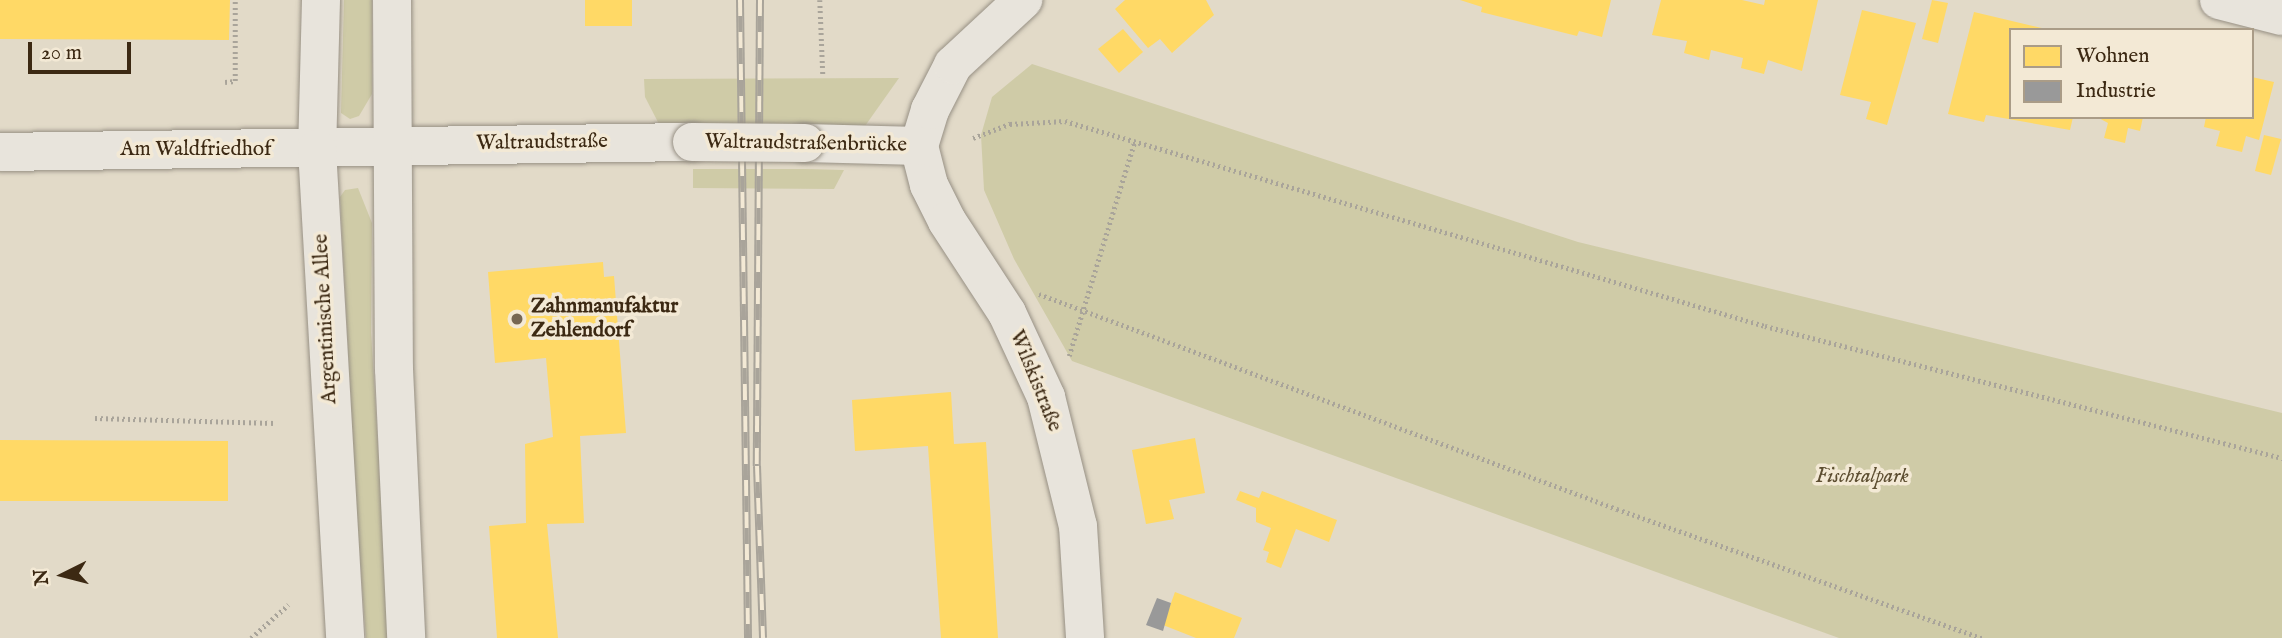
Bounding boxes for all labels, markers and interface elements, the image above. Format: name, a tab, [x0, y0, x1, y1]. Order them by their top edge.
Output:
scale bar	[32, 28, 135, 72]
legend	[2009, 28, 2254, 119]
text: 20 m	[41, 40, 82, 67]
text: Wohnen	[2076, 43, 2149, 70]
text: Industrie	[2076, 78, 2156, 105]
street label: Waltraudstraße	[476, 129, 608, 157]
street label: Waltraudstraßenbrücke	[705, 130, 907, 158]
street label: Am Waldfriedhof	[120, 137, 272, 163]
street label: Argentinische Allee	[309, 233, 343, 405]
place label: Zahnmanufaktur Zehlendorf	[531, 294, 678, 344]
marker: Zahnmanufaktur Zehlendorf	[509, 311, 525, 327]
street label: Wilskistraße	[1003, 326, 1067, 436]
park label: Fischtalpark	[1815, 464, 1909, 490]
north arrow	[28, 540, 98, 610]
text: N	[29, 568, 55, 587]

